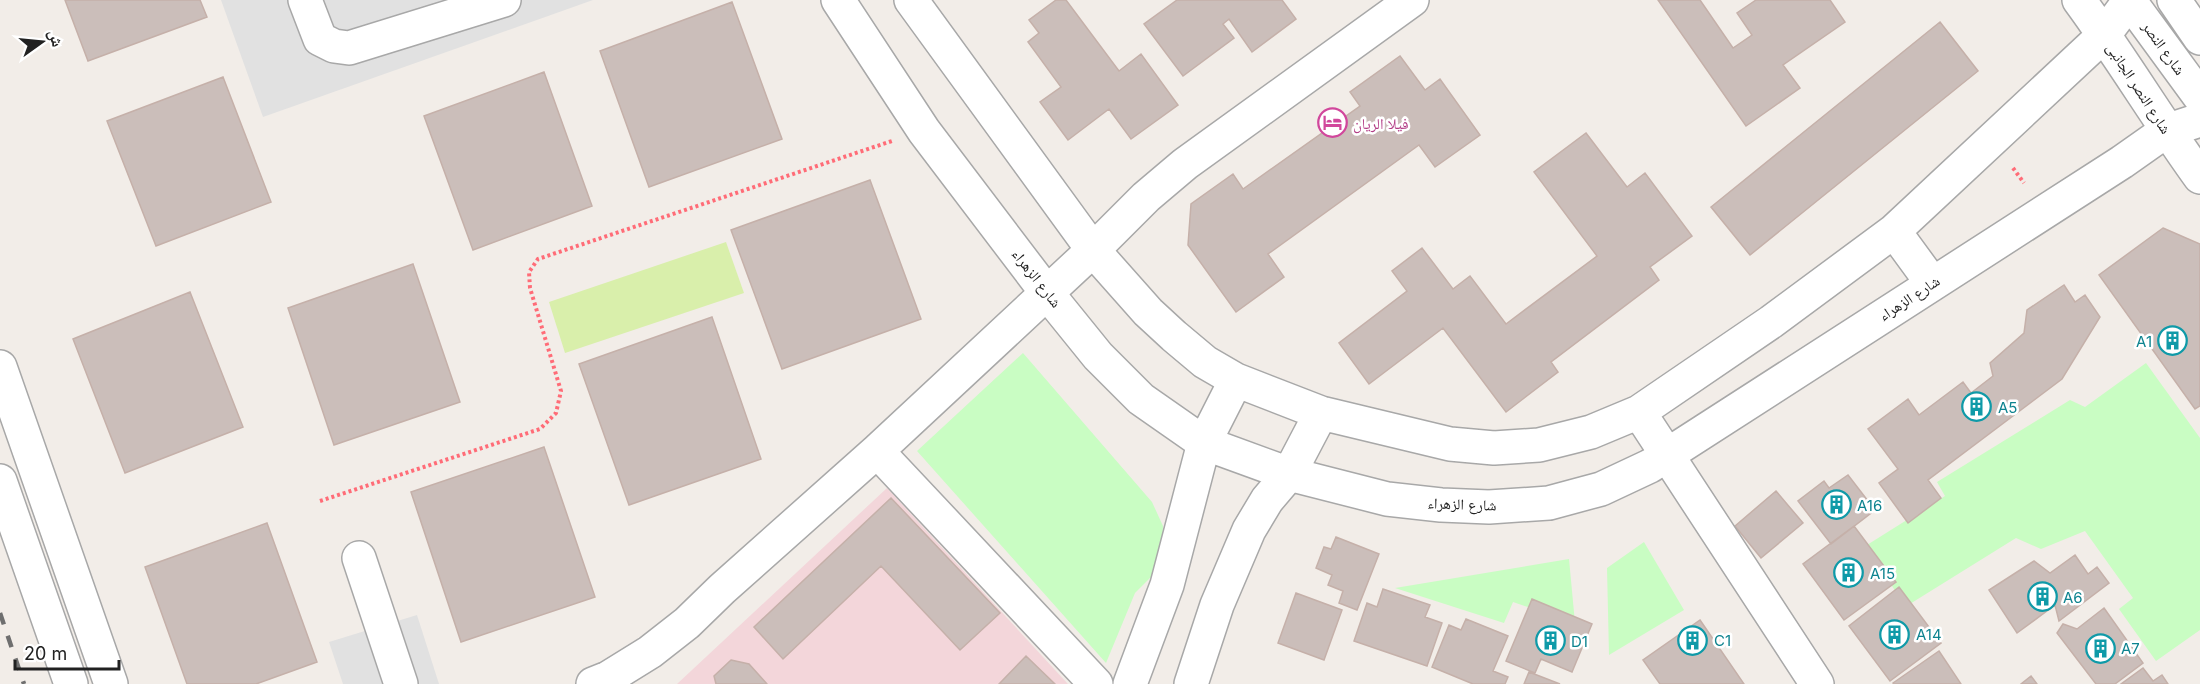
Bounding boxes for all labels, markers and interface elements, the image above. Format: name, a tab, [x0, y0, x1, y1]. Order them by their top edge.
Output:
north arrow	[12, 12, 72, 72]
street label: شارع النصر	[2137, 17, 2190, 79]
text: ش	[45, 27, 68, 49]
street label: شارع النصر الجانبى	[2102, 39, 2176, 138]
hotel icon: فيلا الريان	[1316, 107, 1348, 139]
place label: فيلا الريان	[1353, 114, 1409, 134]
street label: شارع الزهراء	[1007, 245, 1066, 312]
street label: شارع الزهراء	[1875, 271, 1944, 326]
building icon: A1	[2157, 325, 2189, 357]
place label: A1	[2136, 332, 2152, 351]
building icon: A5	[1961, 391, 1993, 423]
place label: A5	[1998, 398, 2017, 417]
building icon: A16	[1820, 489, 1852, 521]
street label: شارع الزهراء	[1427, 493, 1497, 516]
place label: A16	[1857, 496, 1882, 515]
building icon: A15	[1833, 557, 1865, 589]
place label: A15	[1870, 564, 1895, 583]
building icon: A6	[2026, 581, 2058, 613]
place label: A6	[2063, 588, 2083, 607]
building icon: A14	[1879, 618, 1911, 650]
building icon: C1	[1677, 624, 1709, 656]
building icon: D1	[1534, 625, 1566, 657]
place label: A14	[1916, 625, 1942, 644]
place label: C1	[1714, 631, 1731, 650]
place label: D1	[1571, 632, 1588, 651]
building icon: A7	[2084, 632, 2116, 664]
scale bar	[15, 633, 118, 671]
place label: A7	[2121, 639, 2140, 658]
text: 20 m	[24, 643, 67, 664]

